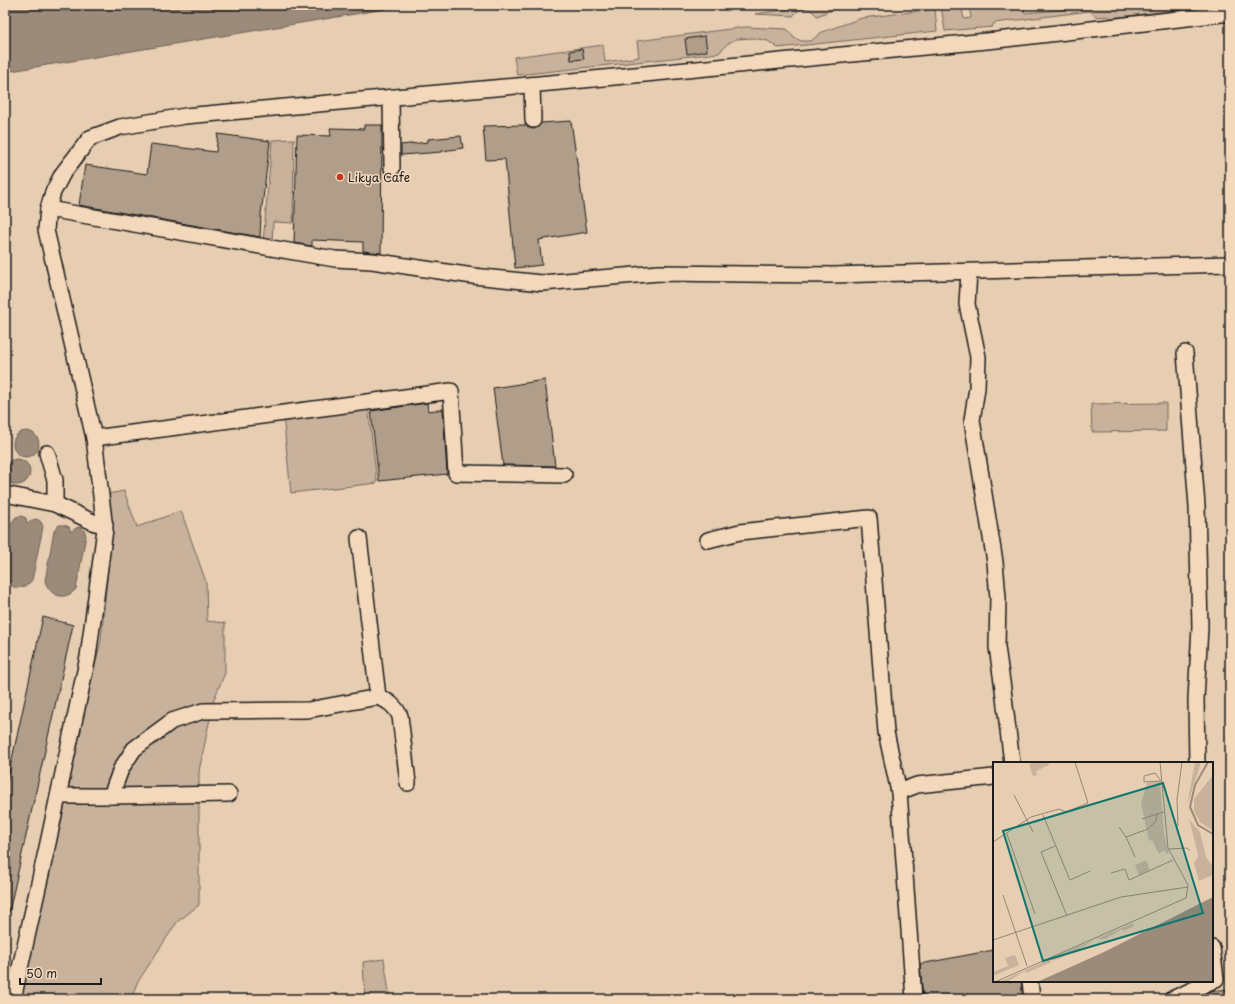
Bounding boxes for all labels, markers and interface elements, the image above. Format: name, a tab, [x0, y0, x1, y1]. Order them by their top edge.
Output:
place label: Likya Cafe	[348, 168, 410, 186]
marker: Likya Cafe	[335, 172, 345, 182]
inset map	[993, 762, 1213, 982]
scale bar	[20, 960, 101, 986]
text: 50 m	[26, 964, 57, 982]

